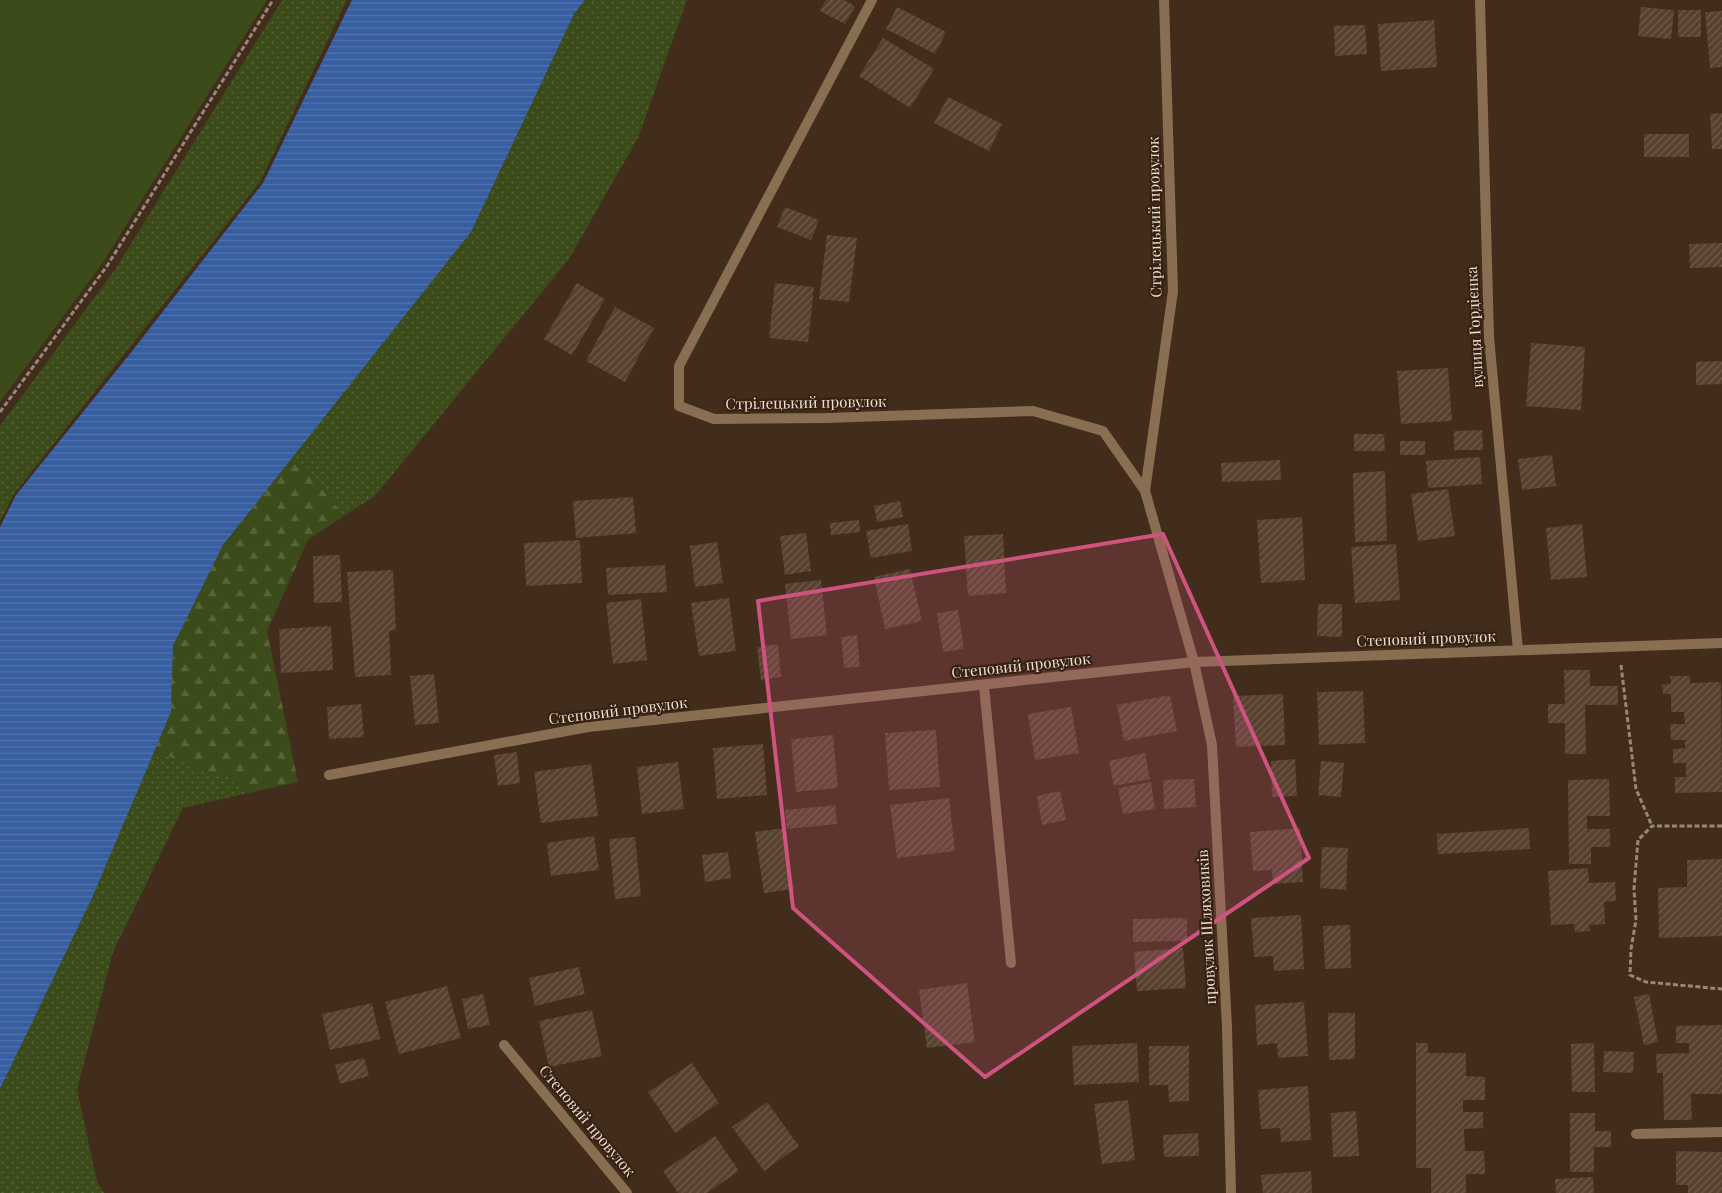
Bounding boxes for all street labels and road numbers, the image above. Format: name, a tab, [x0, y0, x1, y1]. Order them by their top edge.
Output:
street label: Стрілецький провулок	[1143, 136, 1165, 298]
street label: вулиця Гордієнка	[1461, 265, 1487, 388]
street label: Стрілецький провулок	[725, 391, 887, 413]
street label: Степовий провулок	[1356, 626, 1497, 650]
street label: Степовий провулок	[950, 648, 1092, 682]
street label: Степовий провулок	[547, 692, 689, 728]
street label: провулок Шляховиків	[1192, 849, 1220, 1005]
street label: Степовий провулок	[535, 1060, 641, 1181]

